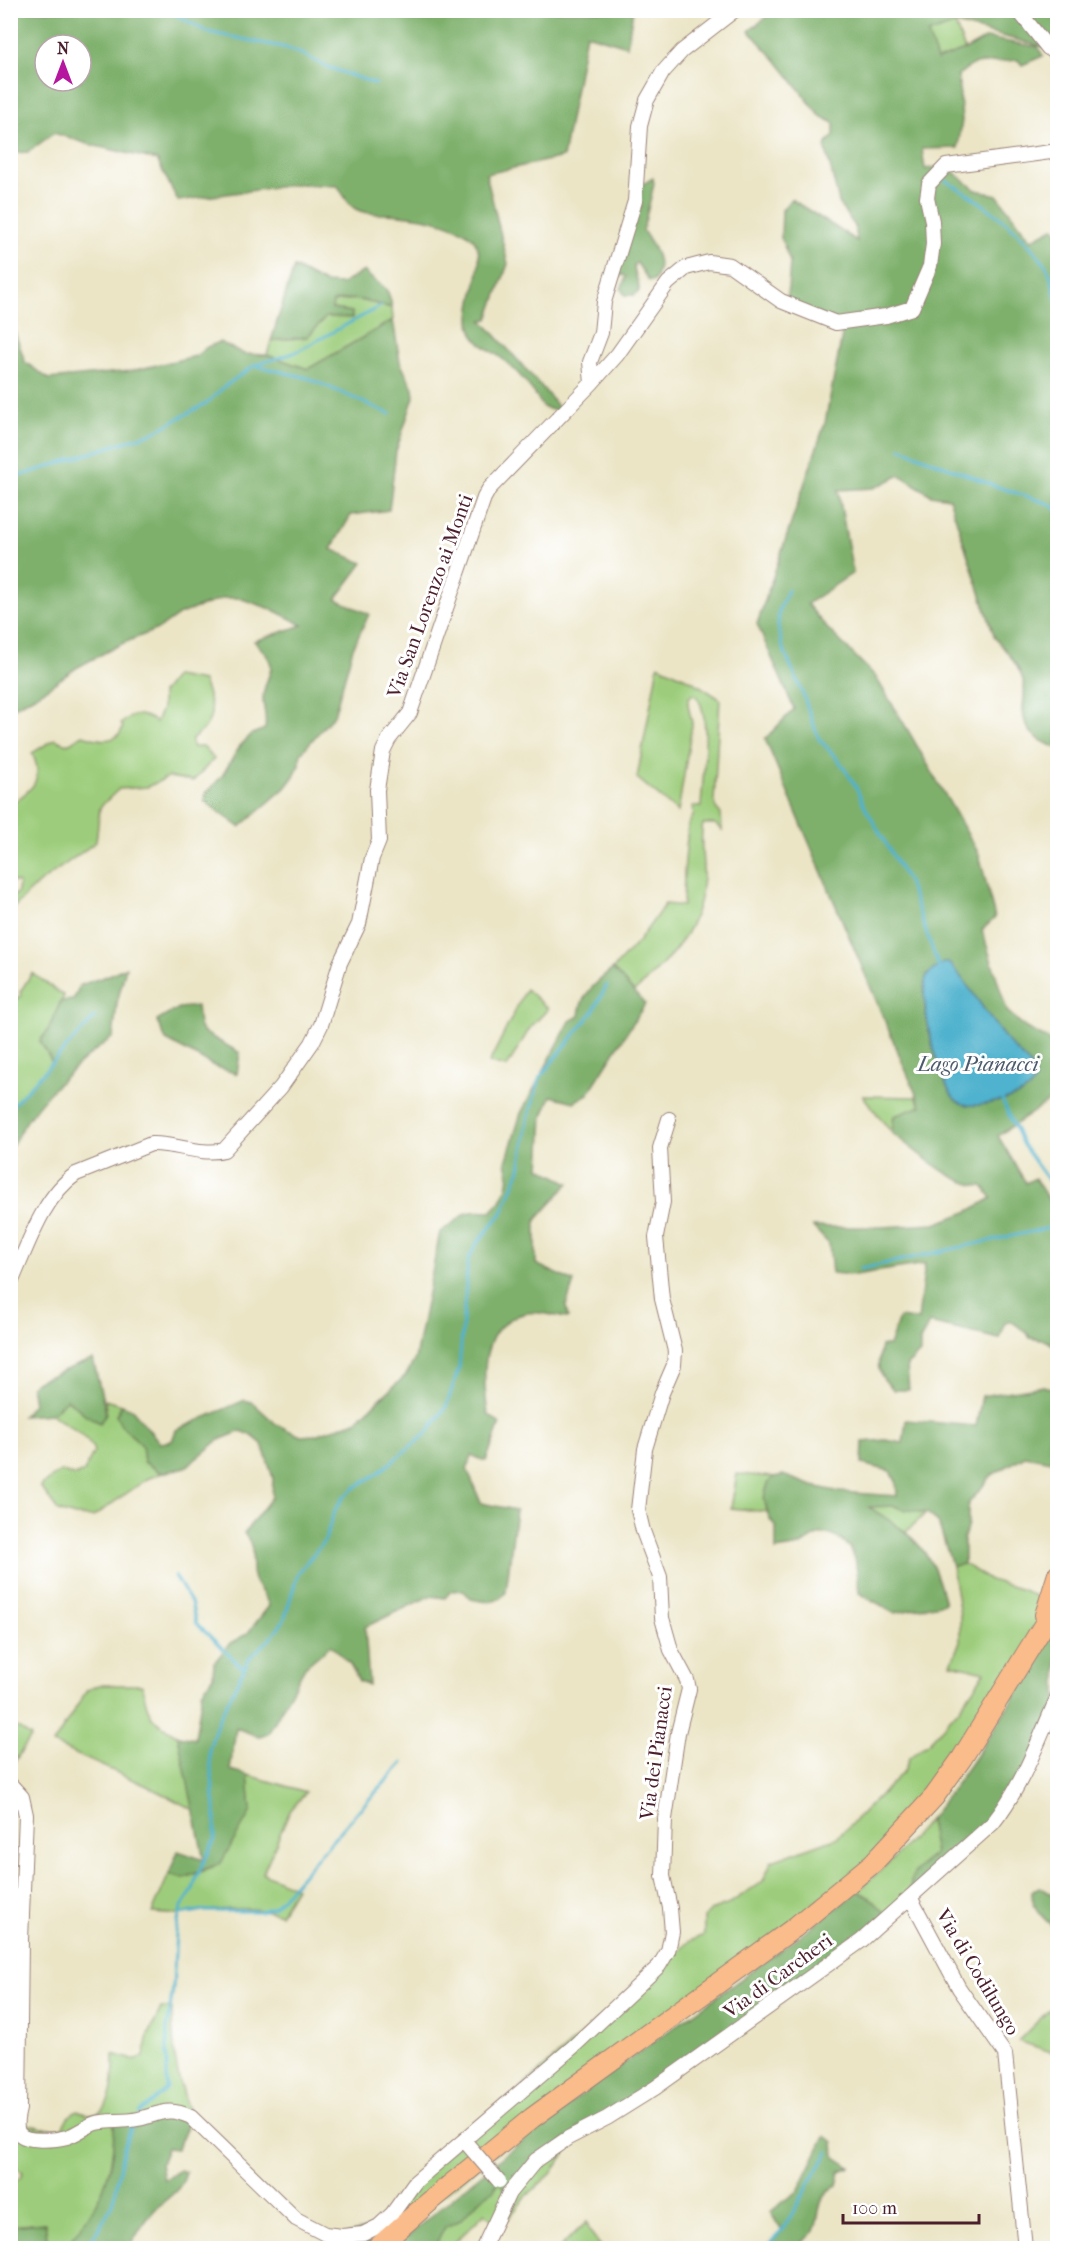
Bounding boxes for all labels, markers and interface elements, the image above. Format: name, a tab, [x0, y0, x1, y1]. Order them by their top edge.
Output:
north arrow	[33, 33, 93, 93]
text: N	[57, 39, 70, 58]
street label: Via San Lorenzo ai Monti	[382, 491, 478, 702]
water label: Lago Pianacci	[916, 1052, 1041, 1076]
street label: Via dei Pianacci	[635, 1684, 677, 1822]
street label: Via di Codilungo	[931, 1904, 1025, 2039]
street label: Via di Carcheri	[718, 1929, 837, 2024]
scale bar	[843, 2187, 980, 2225]
text: 100 m	[852, 2198, 897, 2219]

